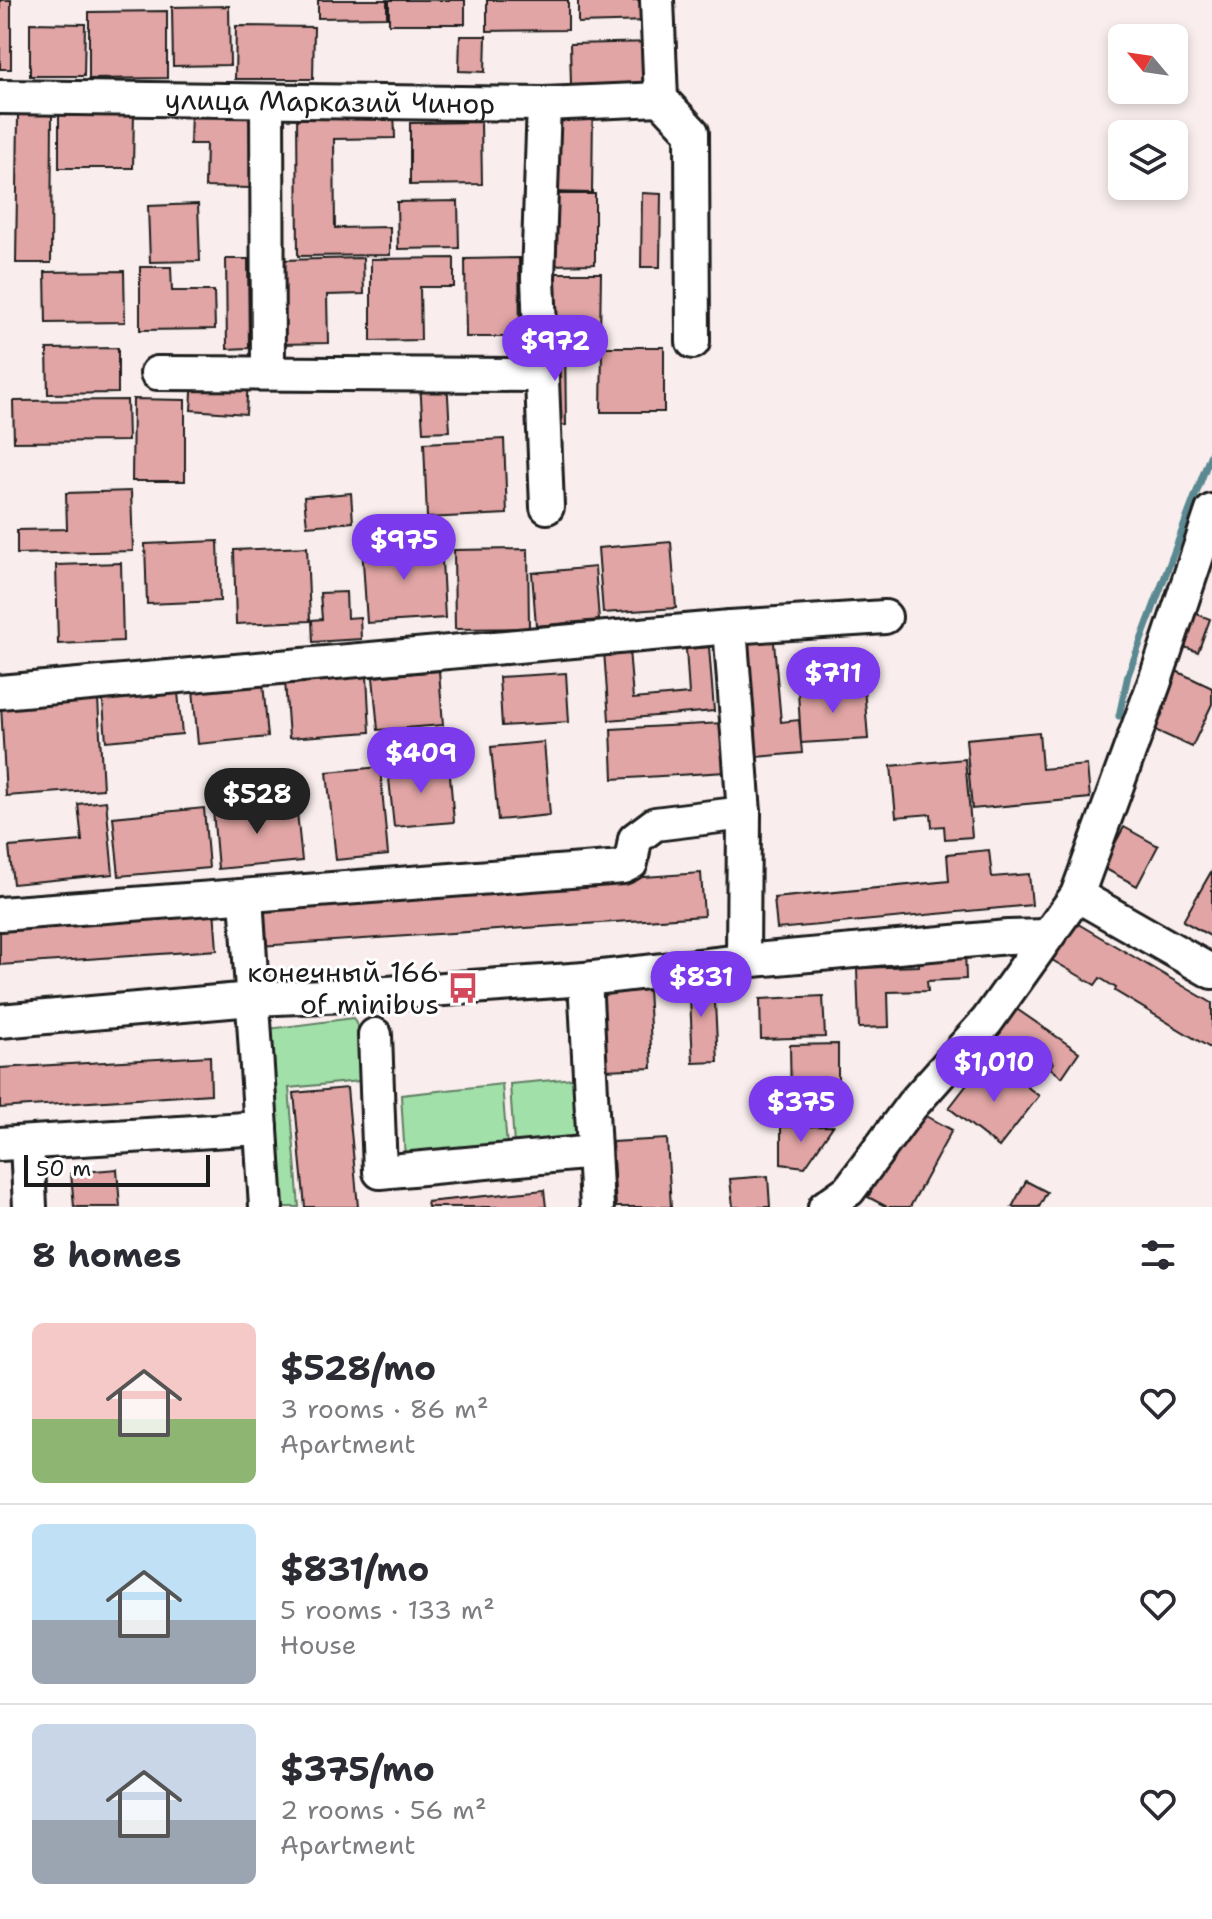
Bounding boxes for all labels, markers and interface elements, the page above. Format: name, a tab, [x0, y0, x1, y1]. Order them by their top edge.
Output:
north arrow	[1108, 24, 1188, 104]
map controls	[1108, 24, 1188, 200]
street label: улица Марказий Чинор	[165, 80, 495, 122]
button: layers	[1108, 120, 1188, 200]
pin: $972	[508, 315, 602, 383]
text: $972	[520, 323, 590, 358]
pin: $975	[357, 514, 451, 582]
text: $975	[370, 522, 438, 557]
pin: $711	[786, 647, 880, 715]
text: $711	[804, 655, 862, 690]
pin: $409	[374, 727, 468, 795]
text: $409	[385, 735, 457, 770]
pin: $528	[210, 768, 304, 836]
text: $528	[222, 776, 292, 811]
pin: $831	[654, 951, 748, 1019]
place label: конечный 166 of minibus	[247, 953, 439, 1023]
text: $831	[669, 959, 733, 994]
bus stop icon: конечный 166 of minibus	[446, 971, 480, 1005]
pin: $1,010	[929, 1036, 1059, 1104]
text: $1,010	[954, 1044, 1034, 1079]
pin: $375	[754, 1076, 848, 1144]
text: $375	[767, 1084, 835, 1119]
scale bar	[24, 1151, 210, 1187]
text: 50 m	[36, 1154, 91, 1183]
text: 8 homes	[32, 1232, 181, 1278]
icon: filters	[1136, 1233, 1180, 1277]
text: $528/mo	[280, 1345, 436, 1391]
icon: home	[96, 1355, 192, 1451]
icon: heart	[1136, 1381, 1180, 1425]
text: 3 rooms · 86 m²	[280, 1391, 489, 1426]
text: Apartment	[280, 1426, 416, 1461]
text: $831/mo	[280, 1546, 429, 1592]
icon: home	[96, 1556, 192, 1652]
icon: heart	[1136, 1582, 1180, 1626]
text: 5 rooms · 133 m²	[280, 1592, 495, 1627]
text: House	[280, 1627, 356, 1662]
text: $375/mo	[280, 1746, 435, 1792]
icon: home	[96, 1756, 192, 1852]
icon: heart	[1136, 1782, 1180, 1826]
text: 2 rooms · 56 m²	[280, 1792, 487, 1827]
text: Apartment	[280, 1827, 416, 1862]

